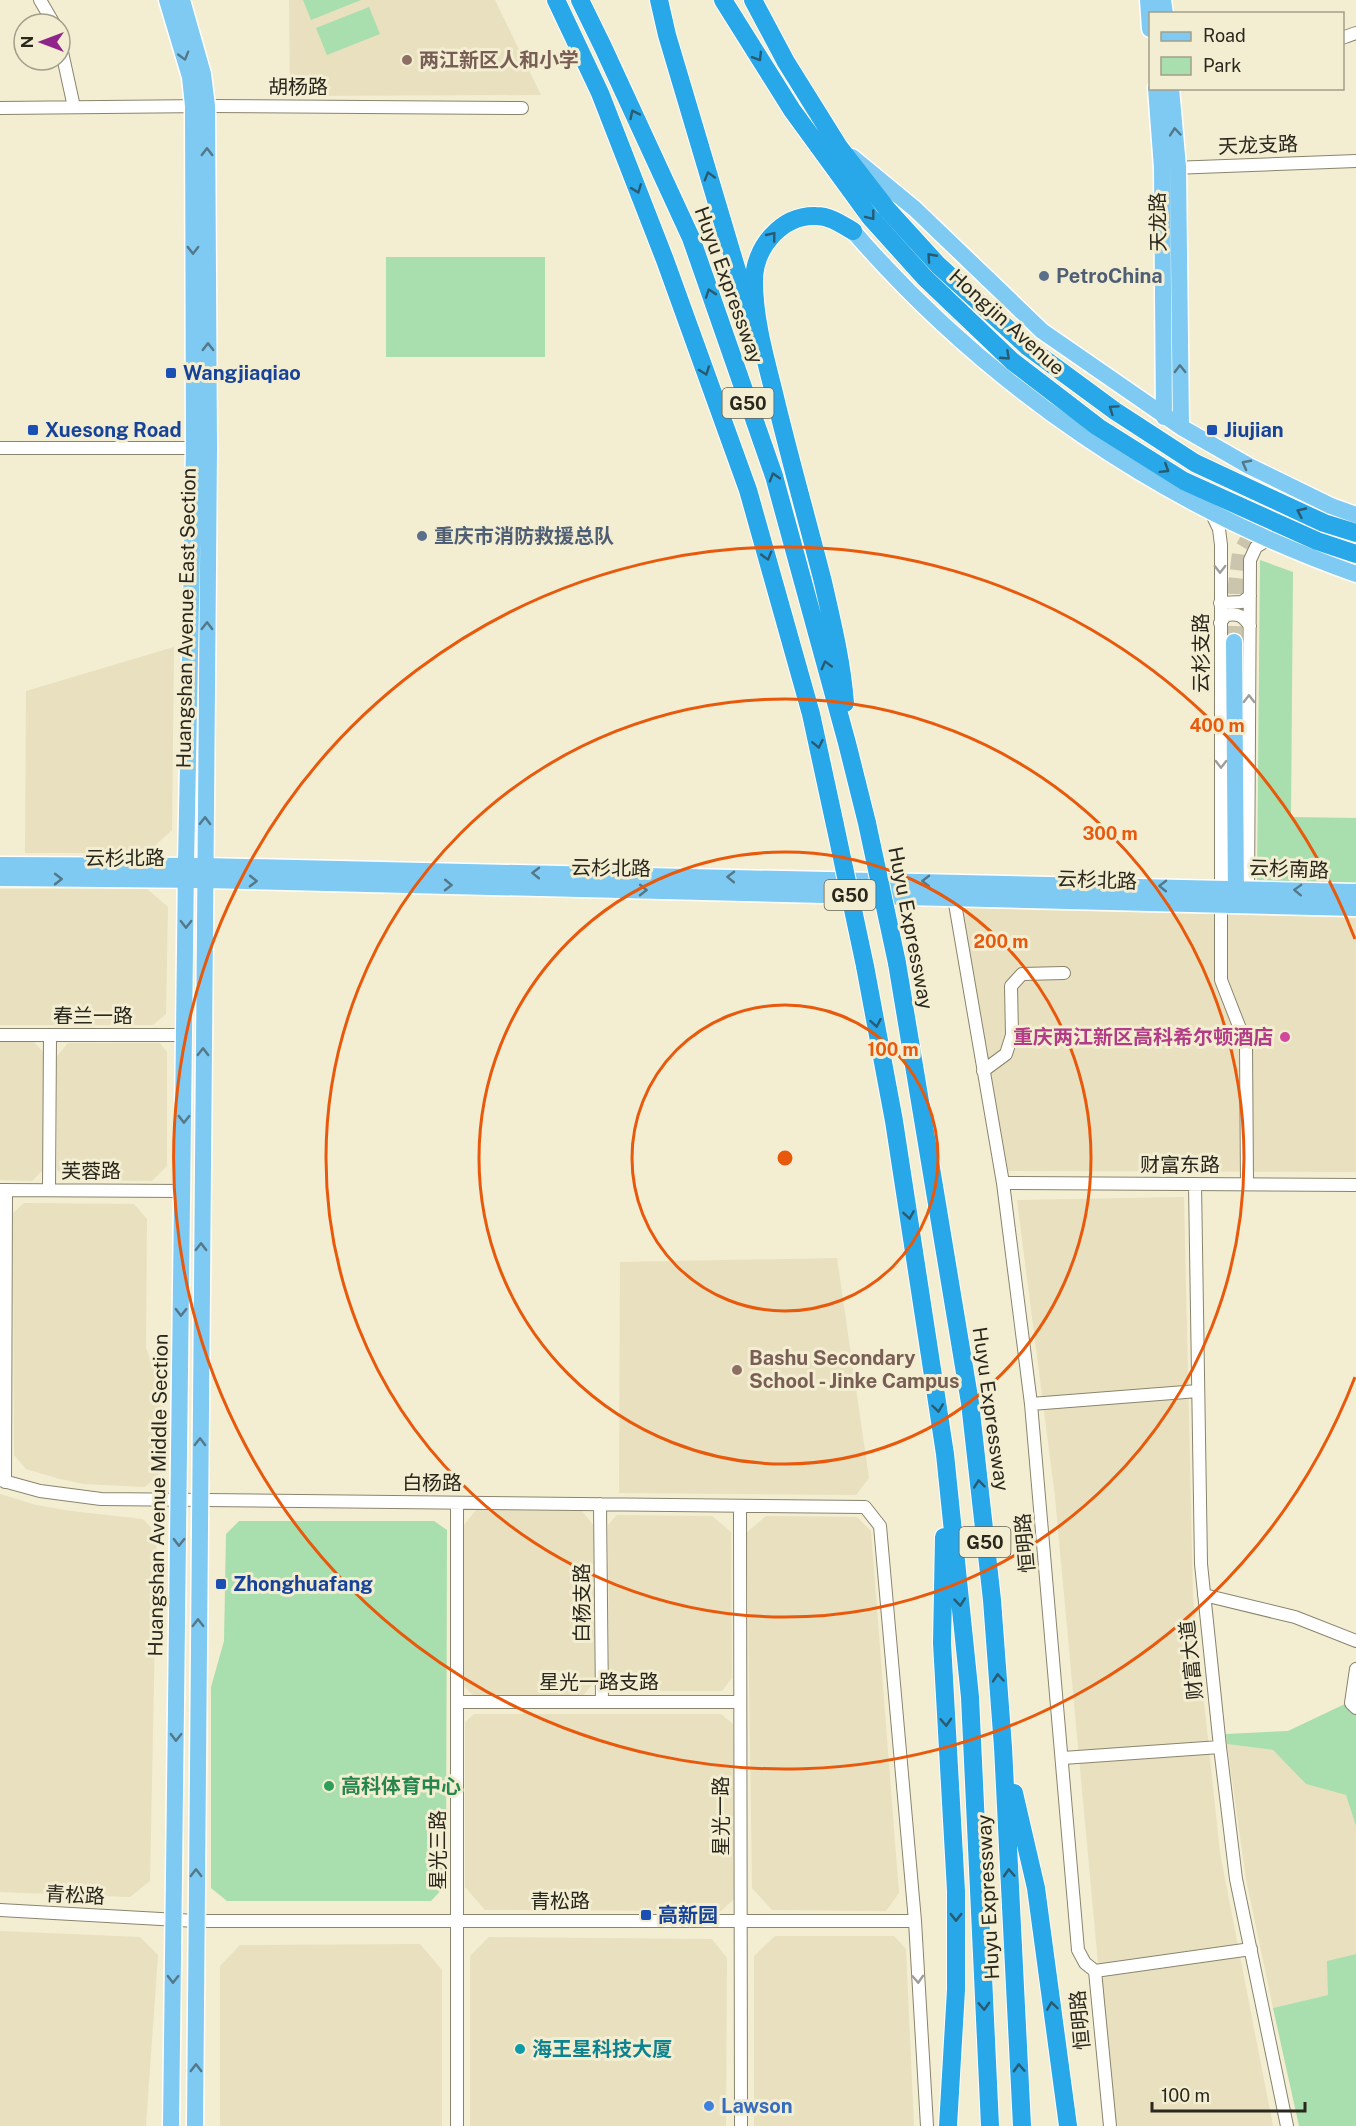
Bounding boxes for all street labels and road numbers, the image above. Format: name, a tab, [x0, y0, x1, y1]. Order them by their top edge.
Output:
street label: 胡杨路	[268, 75, 328, 99]
street label: 天龙支路	[1218, 132, 1298, 158]
street label: 天龙路	[1145, 192, 1171, 252]
street label: Huyu Expressway	[689, 203, 769, 367]
street label: Hongjin Avenue	[944, 264, 1070, 380]
road number: G50	[722, 388, 774, 418]
street label: Huangshan Avenue East Section	[171, 468, 201, 768]
street label: 云杉支路	[1189, 613, 1213, 693]
street label: Huyu Expressway	[883, 845, 939, 1012]
street label: 云杉北路	[85, 846, 165, 870]
street label: 云杉北路	[571, 855, 651, 881]
street label: 云杉南路	[1249, 856, 1329, 882]
street label: 云杉北路	[1057, 867, 1137, 893]
road number: G50	[824, 880, 876, 910]
street label: 春兰一路	[53, 1004, 133, 1028]
street label: 财富东路	[1140, 1153, 1220, 1177]
street label: 芙蓉路	[61, 1159, 121, 1183]
street label: Huyu Expressway	[968, 1325, 1014, 1493]
street label: Huangshan Avenue Middle Section	[143, 1333, 173, 1657]
street label: 白杨路	[402, 1471, 462, 1495]
street label: 恒明路	[1010, 1512, 1040, 1574]
road number: G50	[960, 1527, 1010, 1557]
street label: 白杨支路	[570, 1563, 594, 1643]
street label: 财富大道	[1175, 1619, 1207, 1701]
street label: 星光一路支路	[539, 1670, 659, 1694]
street label: 星光一路	[709, 1776, 733, 1856]
street label: 星光三路	[426, 1810, 450, 1890]
street label: Huyu Expressway	[972, 1813, 1004, 1980]
street label: 青松路	[44, 1881, 106, 1909]
street label: 青松路	[530, 1889, 590, 1913]
street label: 恒明路	[1065, 1989, 1095, 2051]

